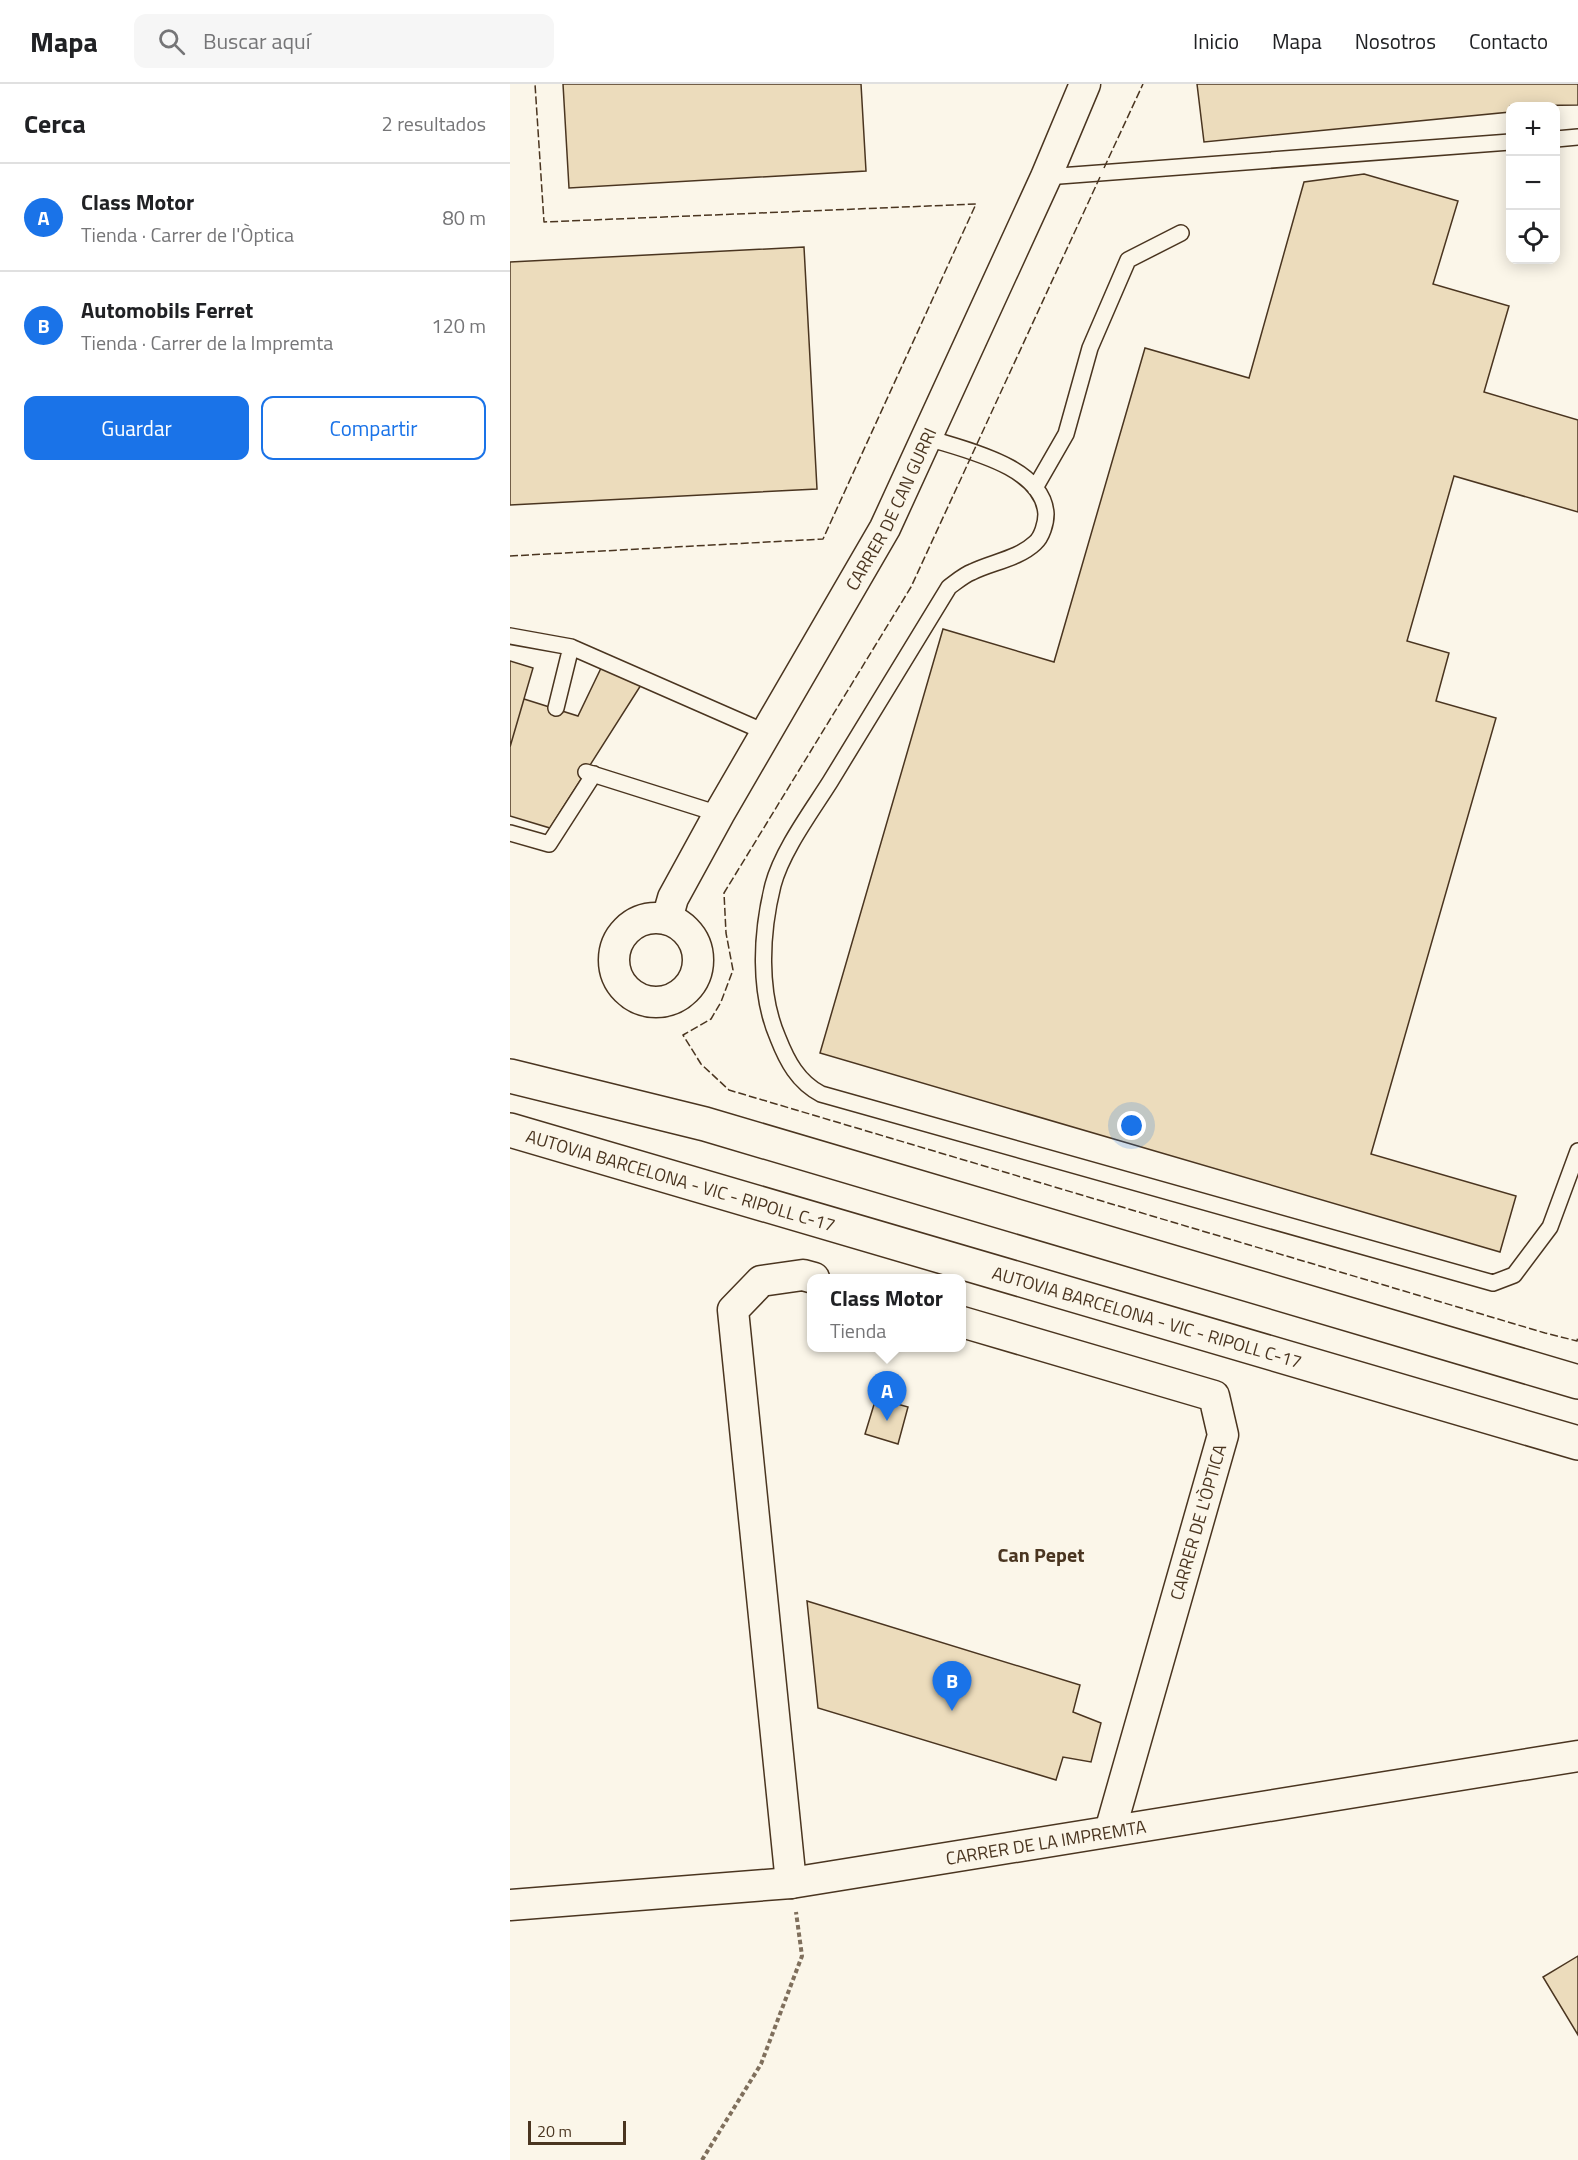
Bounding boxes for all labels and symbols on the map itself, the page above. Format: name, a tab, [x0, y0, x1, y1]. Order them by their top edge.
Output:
street label: CARRER DE CAN GURRI	[838, 423, 943, 595]
your location	[1117, 1111, 1146, 1140]
street label: AUTOVIA BARCELONA - VIC - RIPOLL C-17	[523, 1122, 839, 1238]
street label: AUTOVIA BARCELONA - VIC - RIPOLL C-17	[989, 1259, 1305, 1375]
pin: A	[868, 1372, 907, 1421]
street label: CARRER DE L'ÒPTICA	[1163, 1441, 1233, 1603]
district label: Can Pepet	[998, 1539, 1084, 1570]
pin: B	[932, 1662, 972, 1711]
street label: CARRER DE LA IMPREMTA	[944, 1812, 1148, 1871]
scale bar	[528, 2118, 626, 2146]

